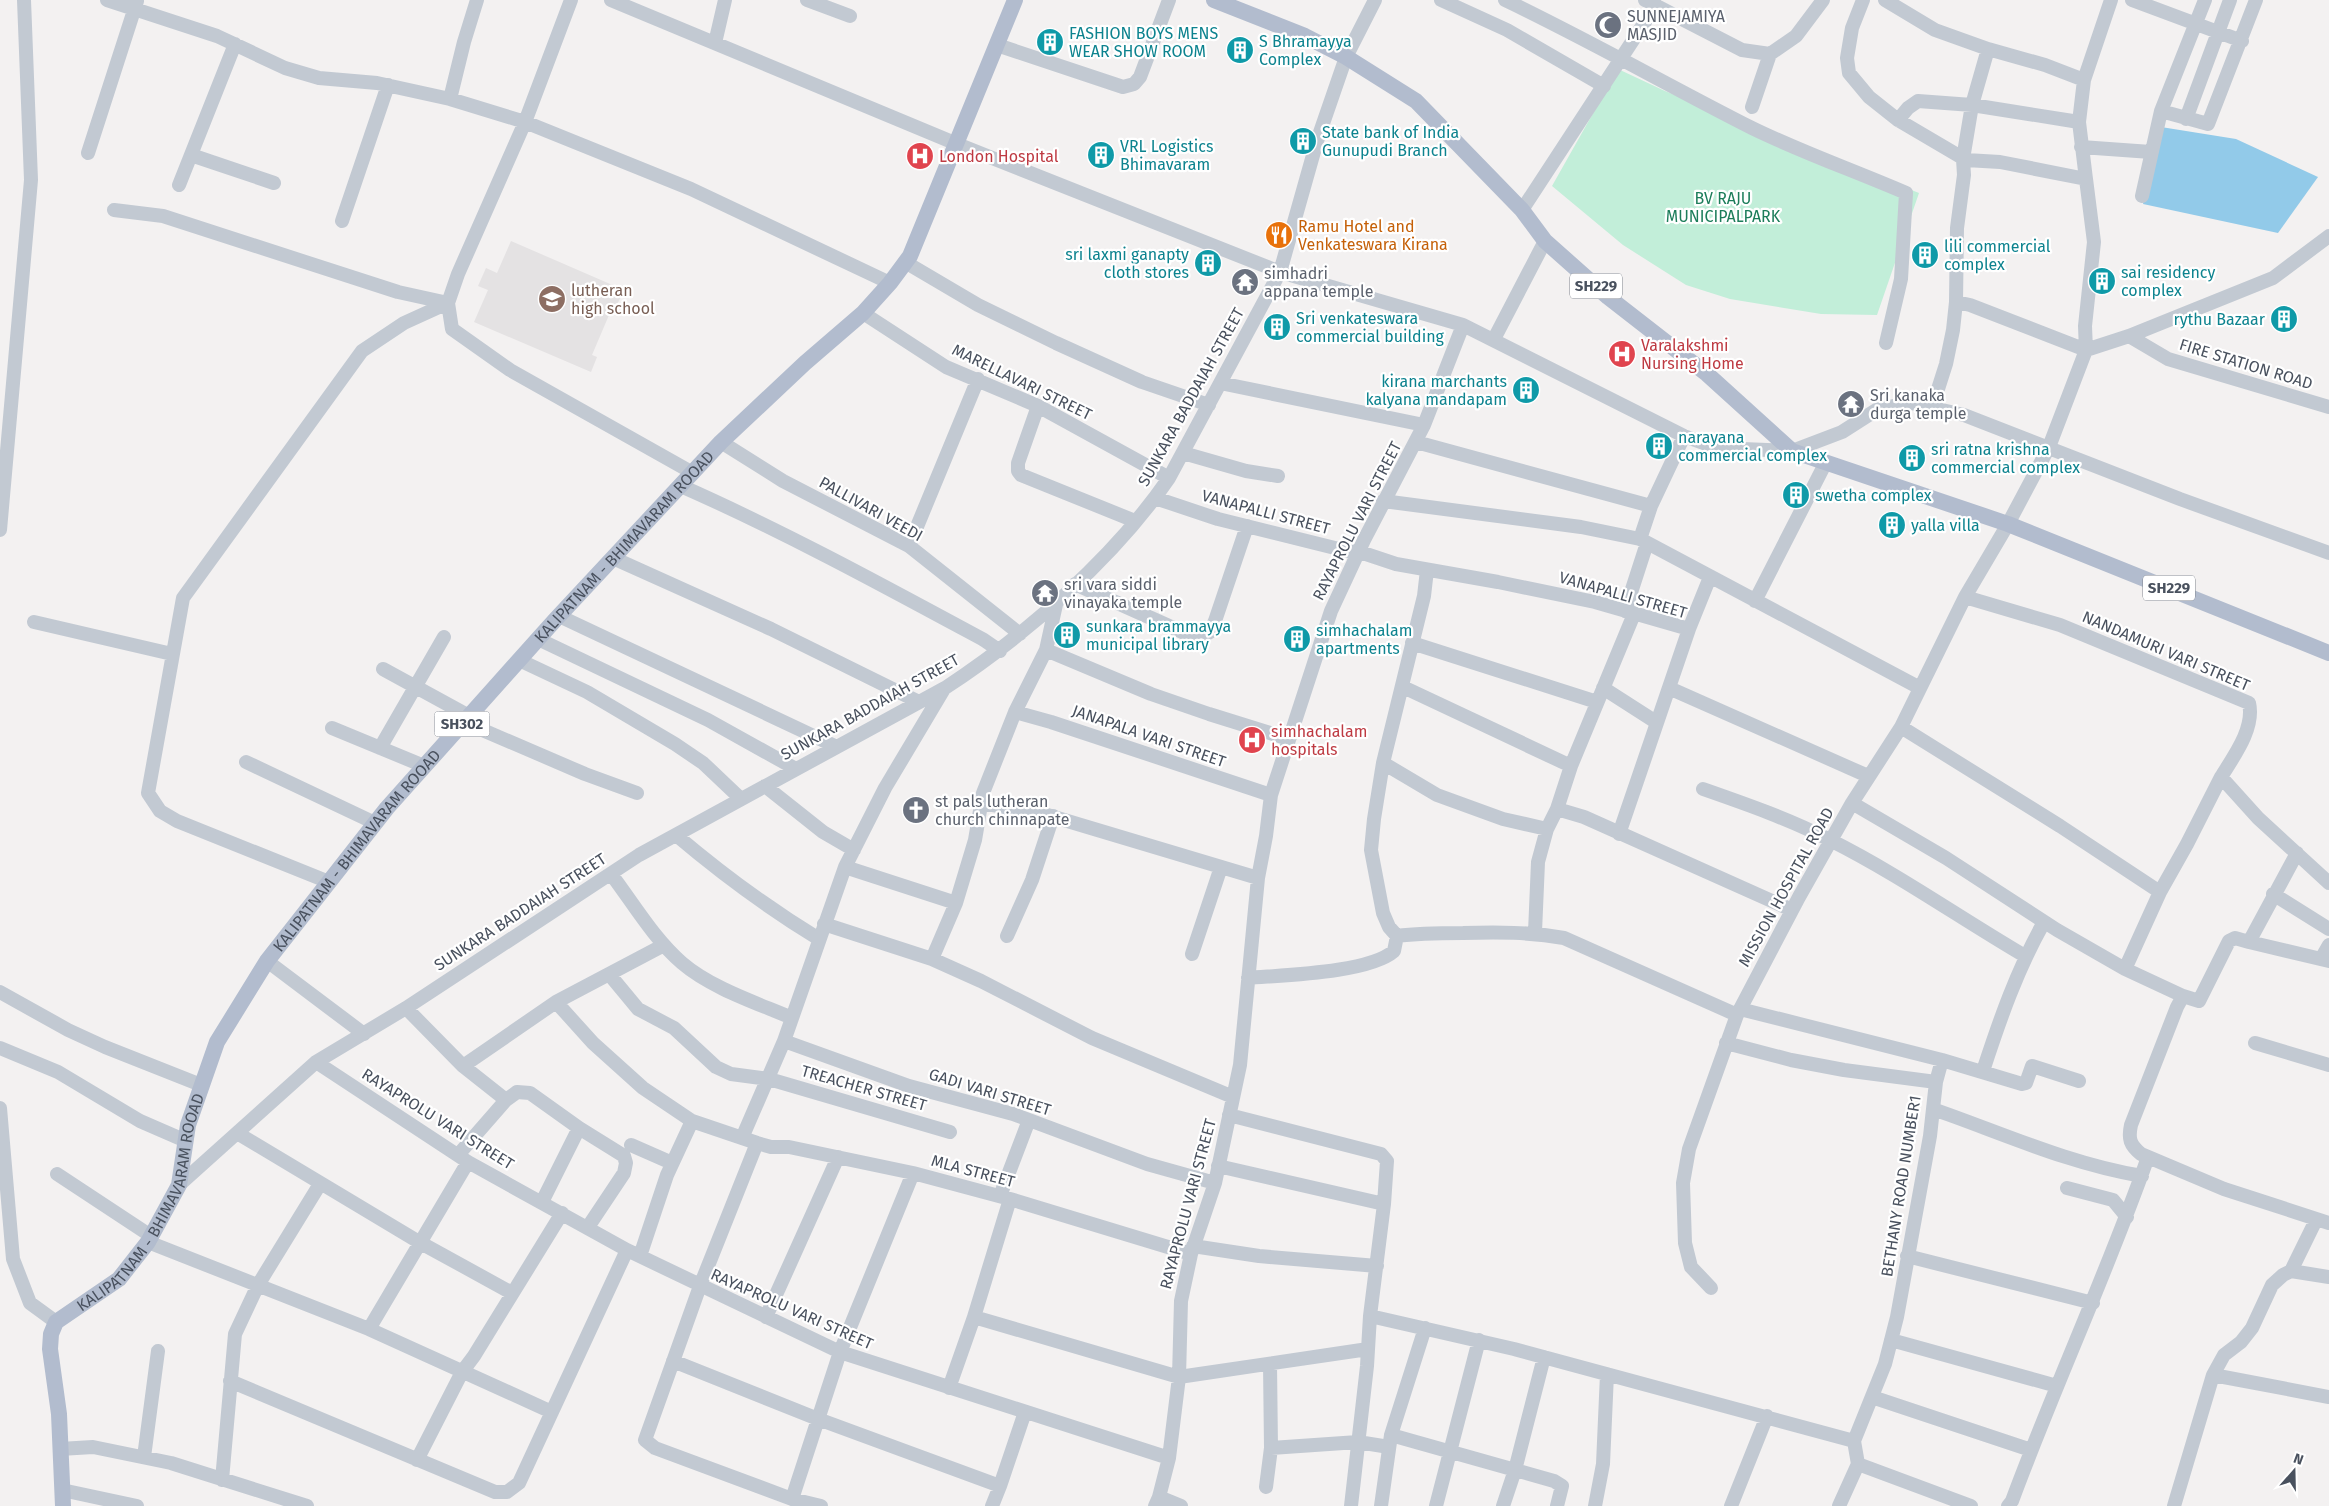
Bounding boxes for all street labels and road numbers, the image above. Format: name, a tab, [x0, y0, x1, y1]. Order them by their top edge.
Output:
road number: SH229	[1570, 274, 1622, 298]
street label: SUNKARA BADDAIAH STREET	[1134, 304, 1248, 490]
street label: FIRE STATION ROAD	[2177, 335, 2315, 393]
street label: MARELLAVARI STREET	[949, 340, 1096, 424]
street label: RAYAPROLU VARI STREET	[1309, 438, 1406, 604]
street label: KALIPATNAM - BHIMAVARAM ROOAD	[530, 447, 718, 646]
street label: PALLIVARI VEEDI	[816, 473, 926, 545]
street label: VANAPALLI STREET	[1200, 486, 1333, 538]
street label: VANAPALLI STREET	[1557, 568, 1690, 623]
road number: SH229	[2143, 576, 2195, 600]
street label: NANDAMURI VARI STREET	[2079, 607, 2253, 695]
street label: SUNKARA BADDAIAH STREET	[777, 650, 963, 764]
street label: JANAPALA VARI STREET	[1070, 701, 1229, 771]
road number: SH302	[434, 712, 490, 736]
street label: KALIPATNAM - BHIMAVARAM ROOAD	[269, 745, 444, 955]
street label: MISSION HOSPITAL ROAD	[1734, 804, 1838, 970]
street label: SUNKARA BADDAIAH STREET	[431, 849, 610, 975]
street label: TREACHER STREET	[799, 1061, 930, 1115]
street label: RAYAPROLU VARI STREET	[358, 1064, 518, 1174]
street label: GADI VARI STREET	[927, 1064, 1054, 1120]
street label: KALIPATNAM - BHIMAVARAM ROOAD	[73, 1091, 208, 1315]
street label: BETHANY ROAD NUMBER1	[1877, 1094, 1925, 1278]
street label: RAYAPROLU VARI STREET	[1156, 1116, 1220, 1291]
street label: MLA STREET	[929, 1151, 1017, 1191]
street label: RAYAPROLU VARI STREET	[708, 1265, 877, 1354]

